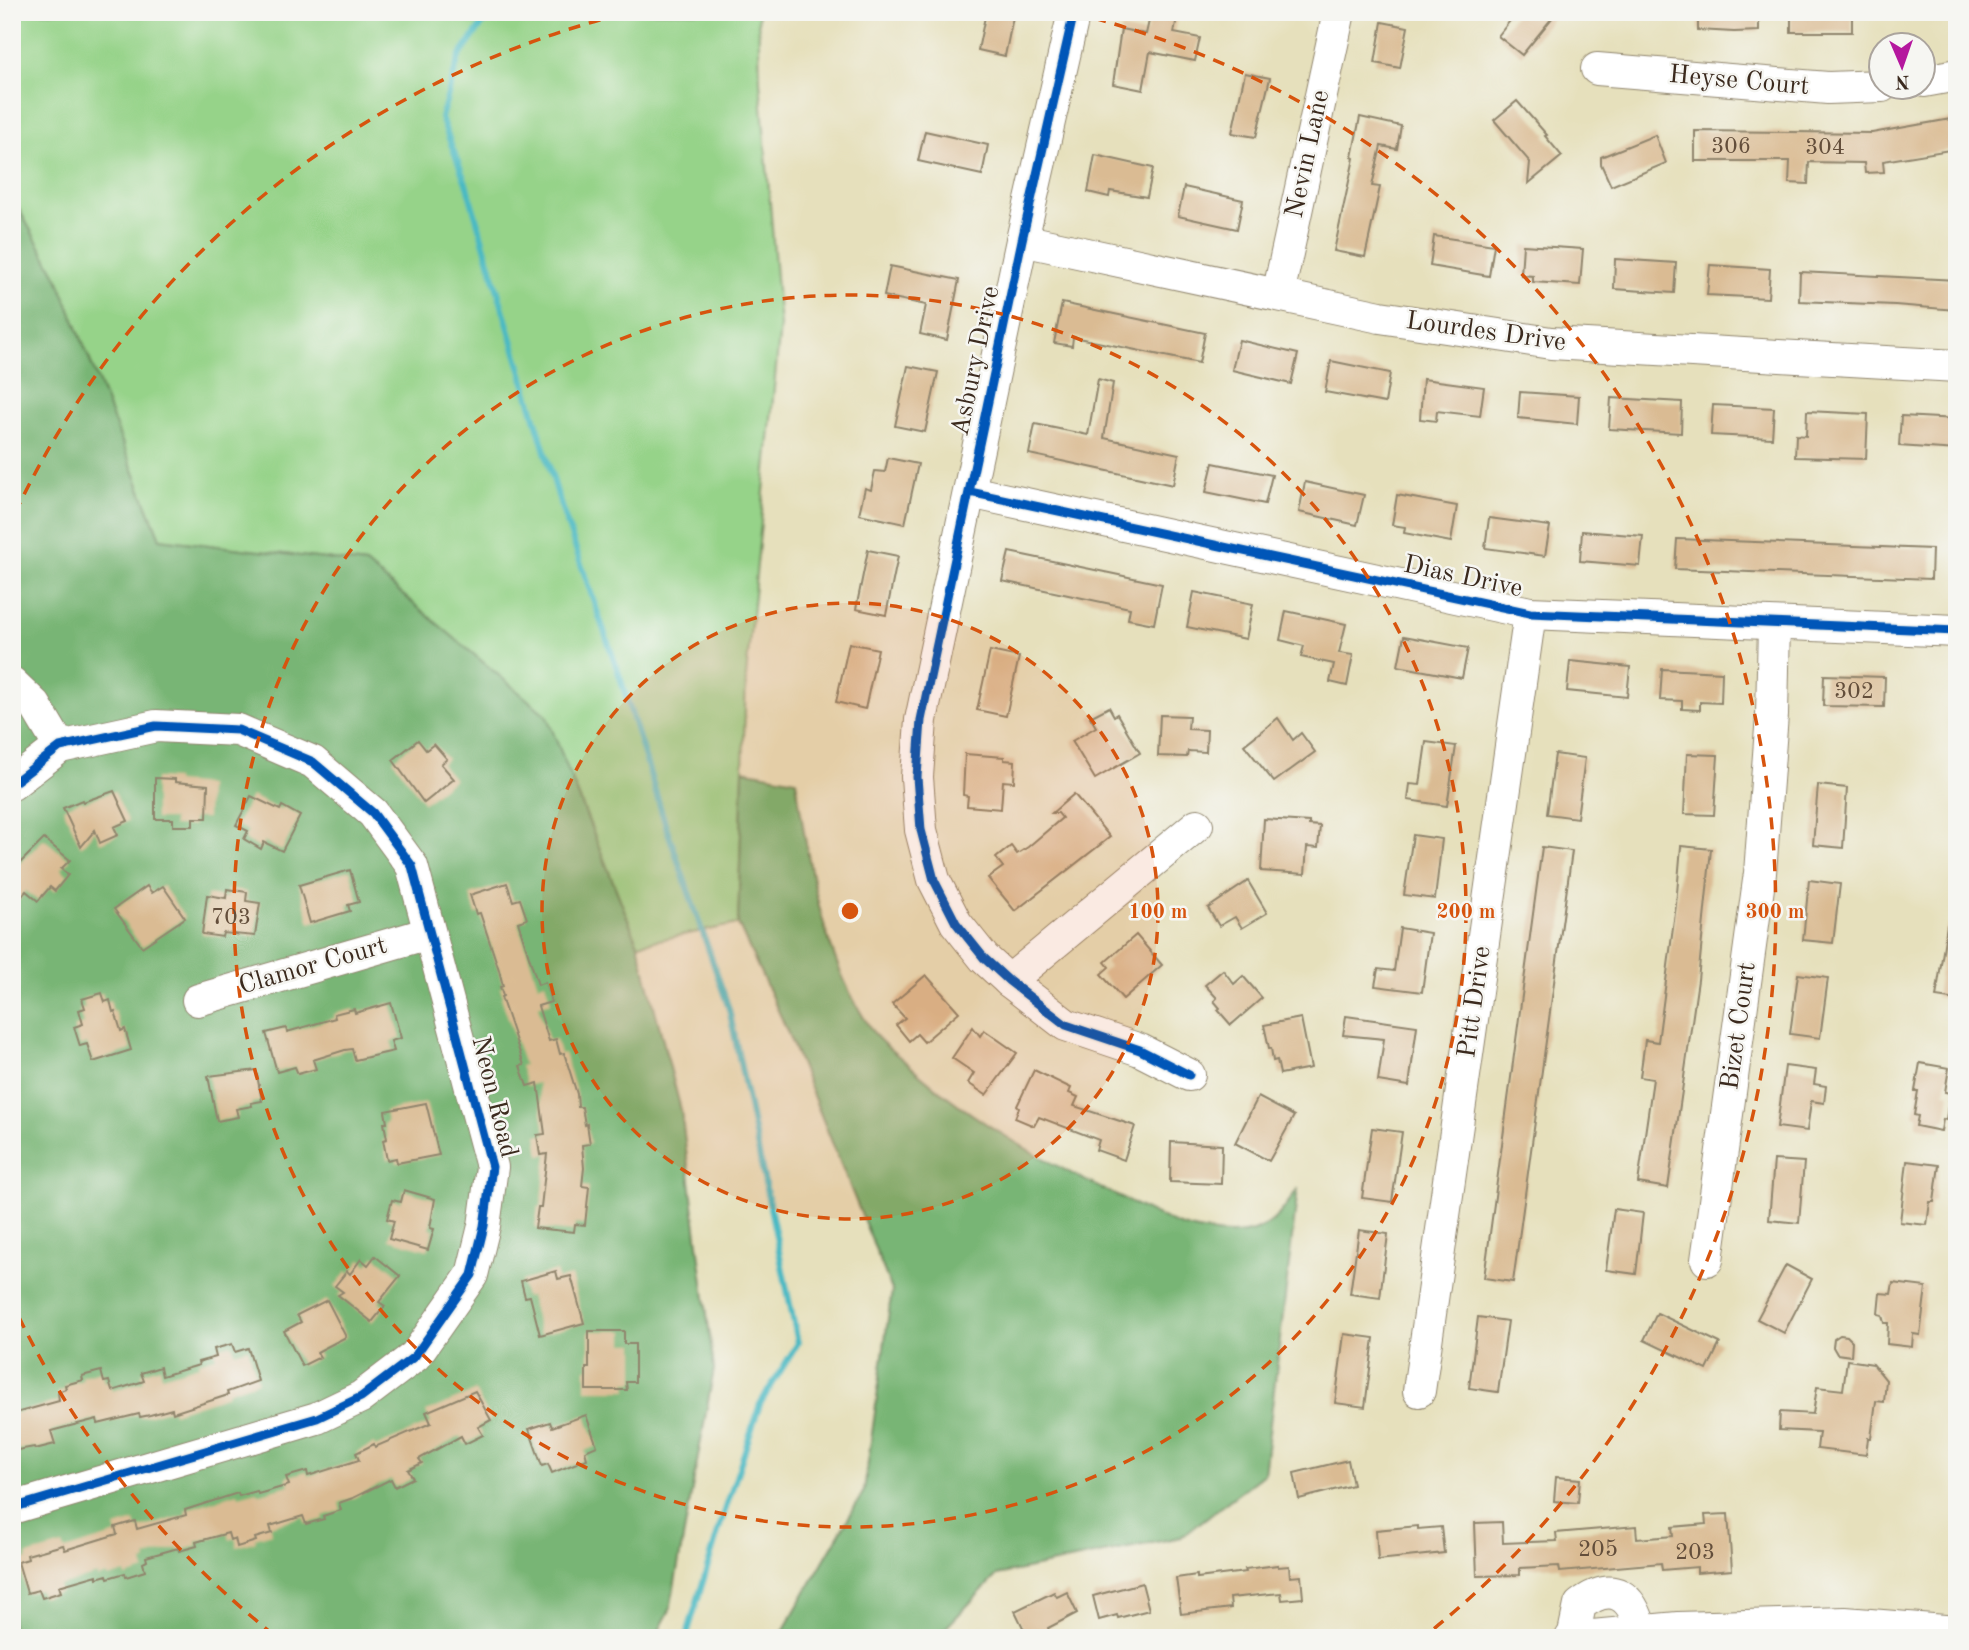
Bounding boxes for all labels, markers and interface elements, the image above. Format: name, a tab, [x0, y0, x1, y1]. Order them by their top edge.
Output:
north arrow	[1868, 32, 1938, 102]
street label: Heyse Court	[1668, 62, 1810, 100]
text: N	[1894, 71, 1910, 90]
street label: Nevin Lane	[1282, 88, 1334, 220]
house number: 306	[1711, 135, 1751, 158]
house number: 304	[1805, 136, 1845, 159]
street label: Asbury Drive	[947, 284, 1005, 438]
street label: Lourdes Drive	[1404, 308, 1568, 356]
street label: Dias Drive	[1401, 552, 1525, 602]
house number: 302	[1834, 680, 1874, 703]
centre of rings	[838, 899, 862, 923]
text: 100 m	[1128, 902, 1188, 923]
text: 200 m	[1436, 902, 1496, 923]
text: 300 m	[1745, 902, 1805, 923]
house number: 703	[211, 906, 251, 929]
street label: Clamor Court	[236, 932, 390, 1000]
street label: Pitt Drive	[1454, 944, 1496, 1060]
street label: Bizet Court	[1717, 960, 1761, 1092]
street label: Neon Road	[466, 1034, 522, 1160]
house number: 205	[1578, 1538, 1618, 1561]
house number: 203	[1675, 1541, 1715, 1564]

